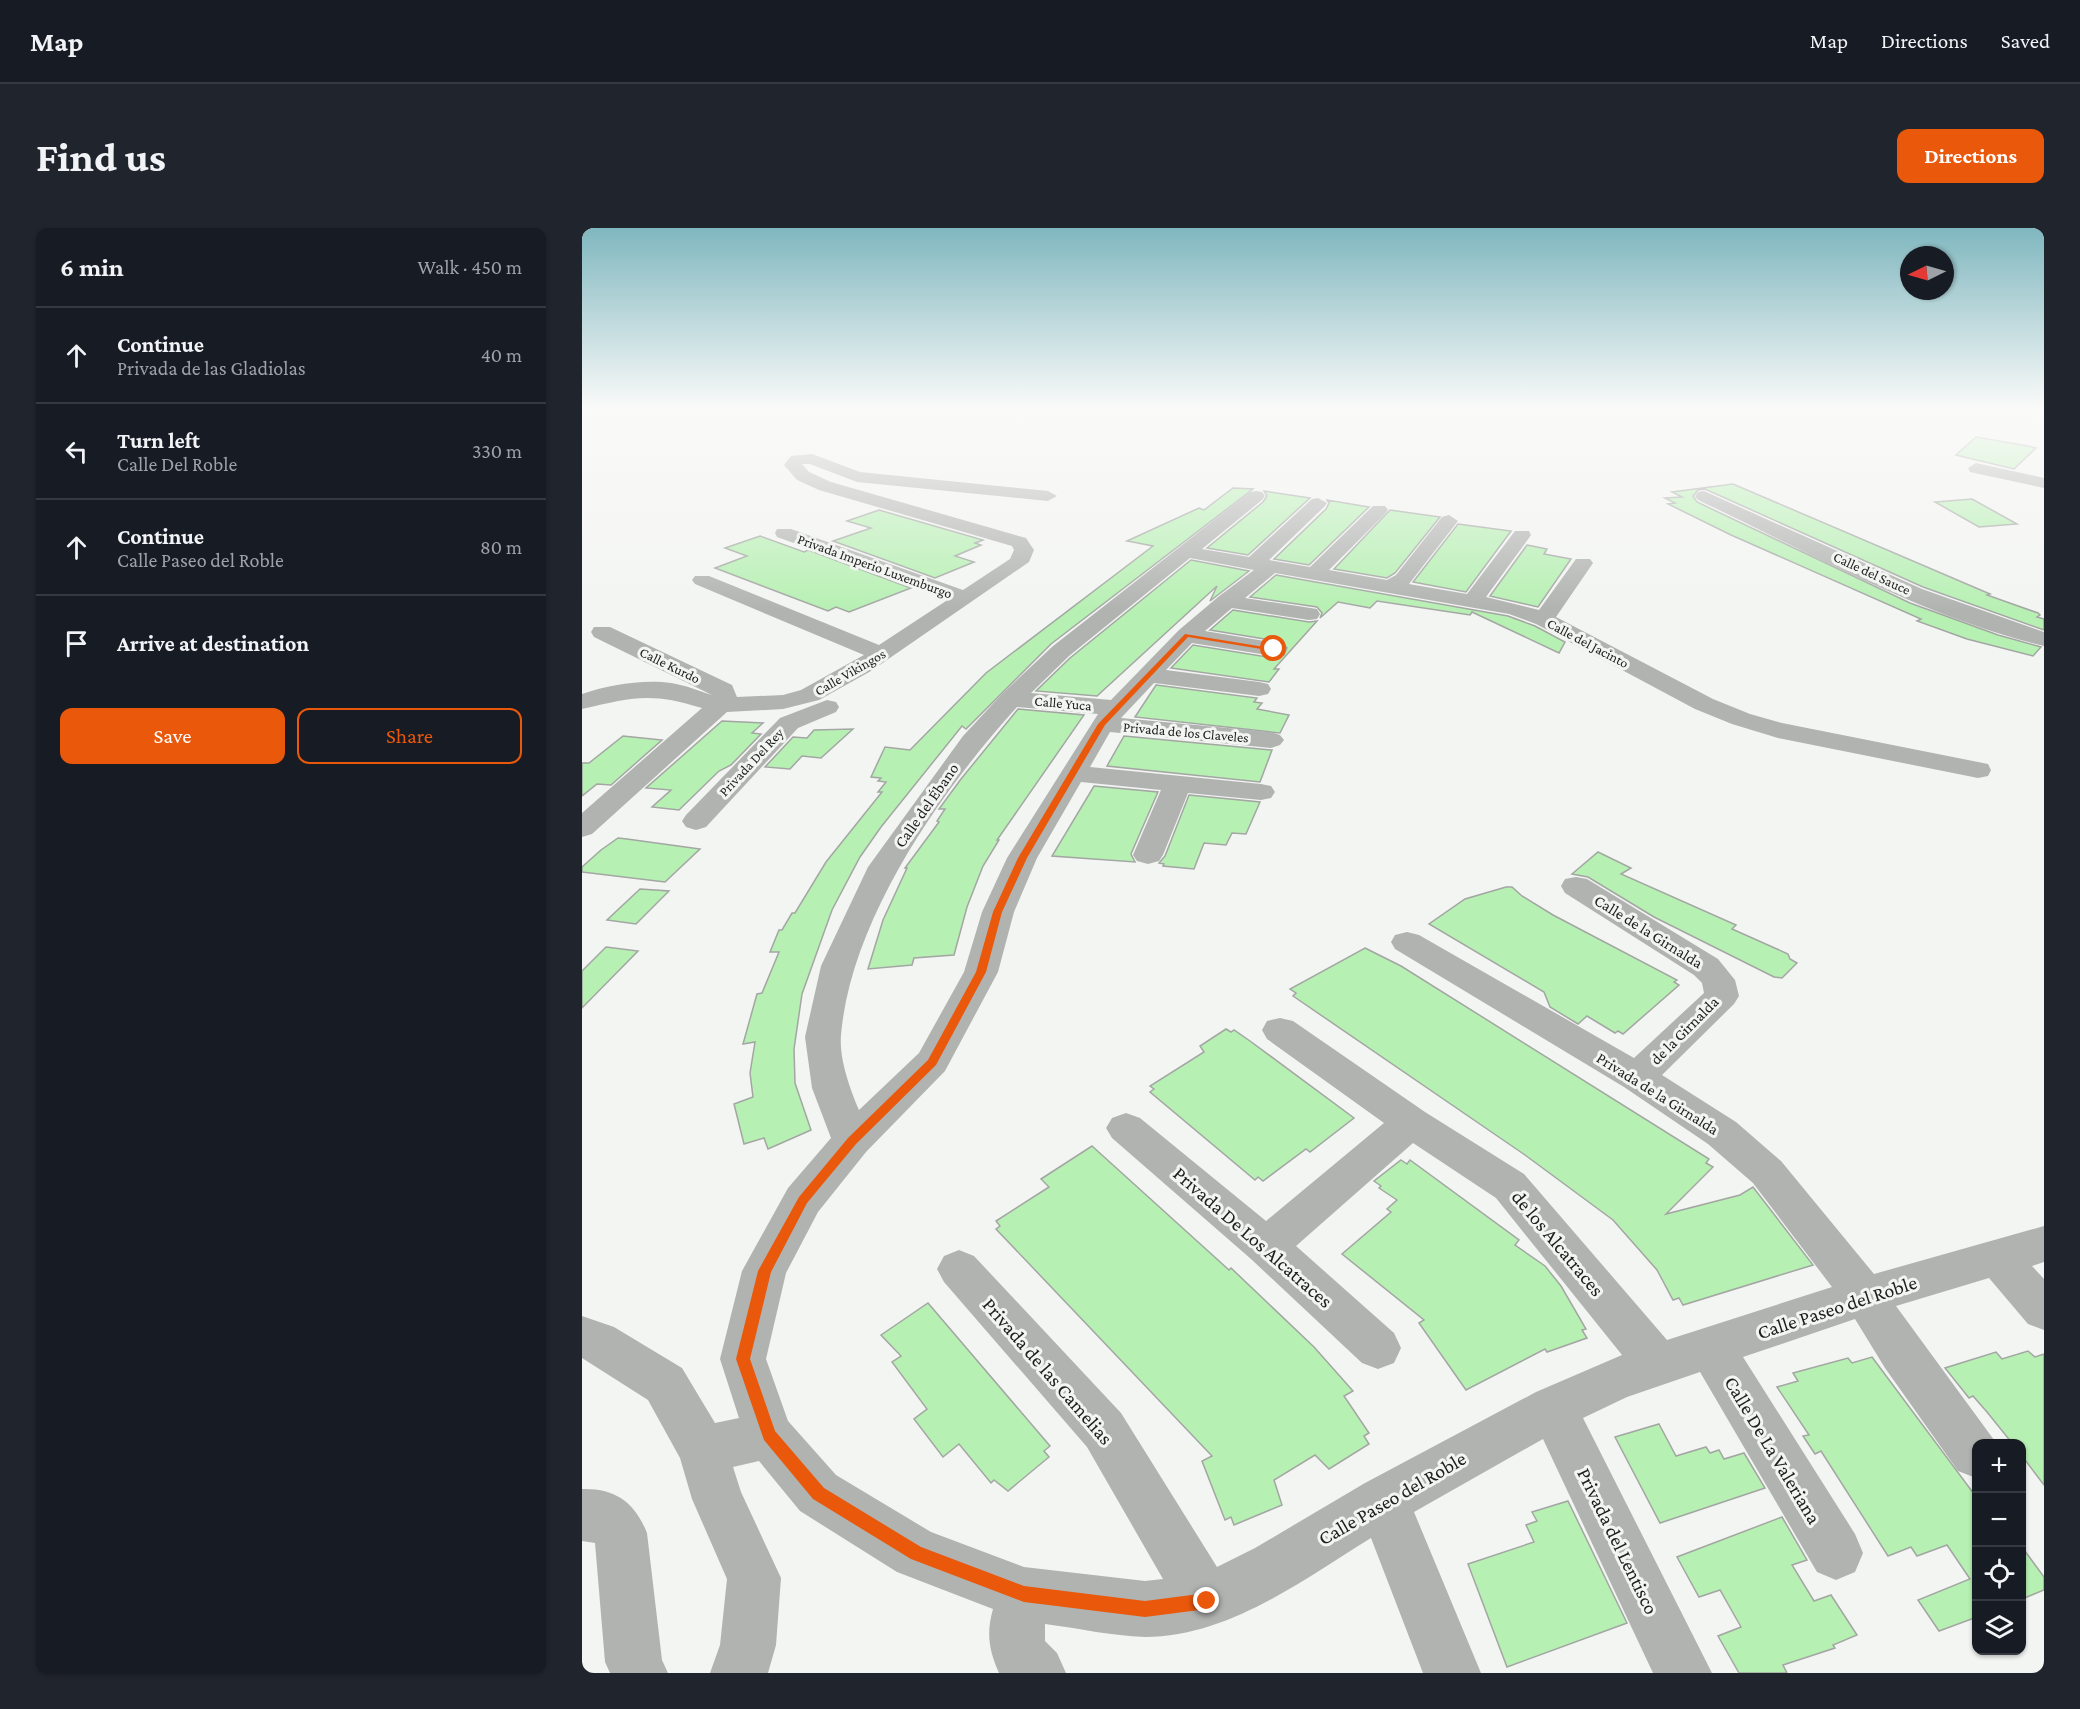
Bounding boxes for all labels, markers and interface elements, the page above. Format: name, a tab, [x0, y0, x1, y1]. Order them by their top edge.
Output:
text: Map	[30, 26, 83, 57]
text: Map	[1810, 29, 1848, 53]
text: Directions	[1881, 29, 1968, 53]
text: Saved	[2001, 29, 2050, 53]
button: Directions	[1897, 129, 2044, 183]
text: Find us	[36, 133, 166, 180]
north arrow	[1900, 246, 1954, 300]
text: 6 min	[60, 253, 124, 282]
text: Walk · 450 m	[417, 256, 522, 278]
text: Continue	[117, 332, 204, 357]
icon: ahead	[60, 339, 93, 372]
text: 40 m	[481, 344, 522, 366]
text: Privada de las Gladiolas	[117, 357, 306, 379]
text: Turn left	[117, 428, 200, 453]
icon: left	[60, 435, 93, 468]
text: 330 m	[472, 440, 522, 462]
text: Calle Del Roble	[117, 453, 237, 475]
text: Continue	[117, 524, 204, 549]
icon: ahead	[60, 531, 93, 564]
street label: Privada Imperio Luxemburgo	[796, 531, 954, 601]
text: 80 m	[480, 536, 522, 558]
street label: Calle del Sauce	[1831, 548, 1913, 598]
text: Calle Paseo del Roble	[117, 549, 284, 571]
street label: Calle del Jacinto	[1545, 615, 1631, 671]
icon: arrive	[60, 627, 93, 660]
text: Arrive at destination	[117, 631, 309, 656]
route start	[1260, 635, 1286, 661]
street label: Calle Kurdo	[637, 644, 703, 686]
street label: Calle Vikingos	[812, 645, 888, 699]
street label: Calle Yuca	[1034, 693, 1093, 714]
button: Save	[60, 708, 285, 764]
button: Share	[297, 708, 522, 764]
street label: Privada de los Claveles	[1123, 719, 1249, 745]
street label: Privada Del Rey	[716, 724, 787, 799]
street label: Calle del Ébano	[891, 760, 962, 851]
street label: Calle de la Girnalda	[1592, 891, 1706, 972]
street label: de la Girnalda	[1647, 992, 1722, 1068]
street label: Privada de la Girnalda	[1594, 1049, 1722, 1138]
street label: Privada De Los Alcatraces	[1169, 1162, 1337, 1312]
street label: de los Alcatraces	[1507, 1186, 1609, 1301]
street label: Calle Paseo del Roble	[1754, 1271, 1920, 1343]
street label: Privada de las Camelias	[978, 1293, 1118, 1449]
street label: Calle De La Valeriana	[1720, 1372, 1826, 1528]
map controls	[1972, 1439, 2026, 1655]
button: +	[1972, 1439, 2026, 1493]
street label: Calle Paseo del Roble	[1314, 1447, 1470, 1549]
street label: Privada del Lentisco	[1573, 1464, 1663, 1618]
button: −	[1972, 1493, 2026, 1547]
button: locate	[1972, 1547, 2026, 1601]
route end	[1193, 1587, 1219, 1613]
button: layers	[1972, 1601, 2026, 1655]

